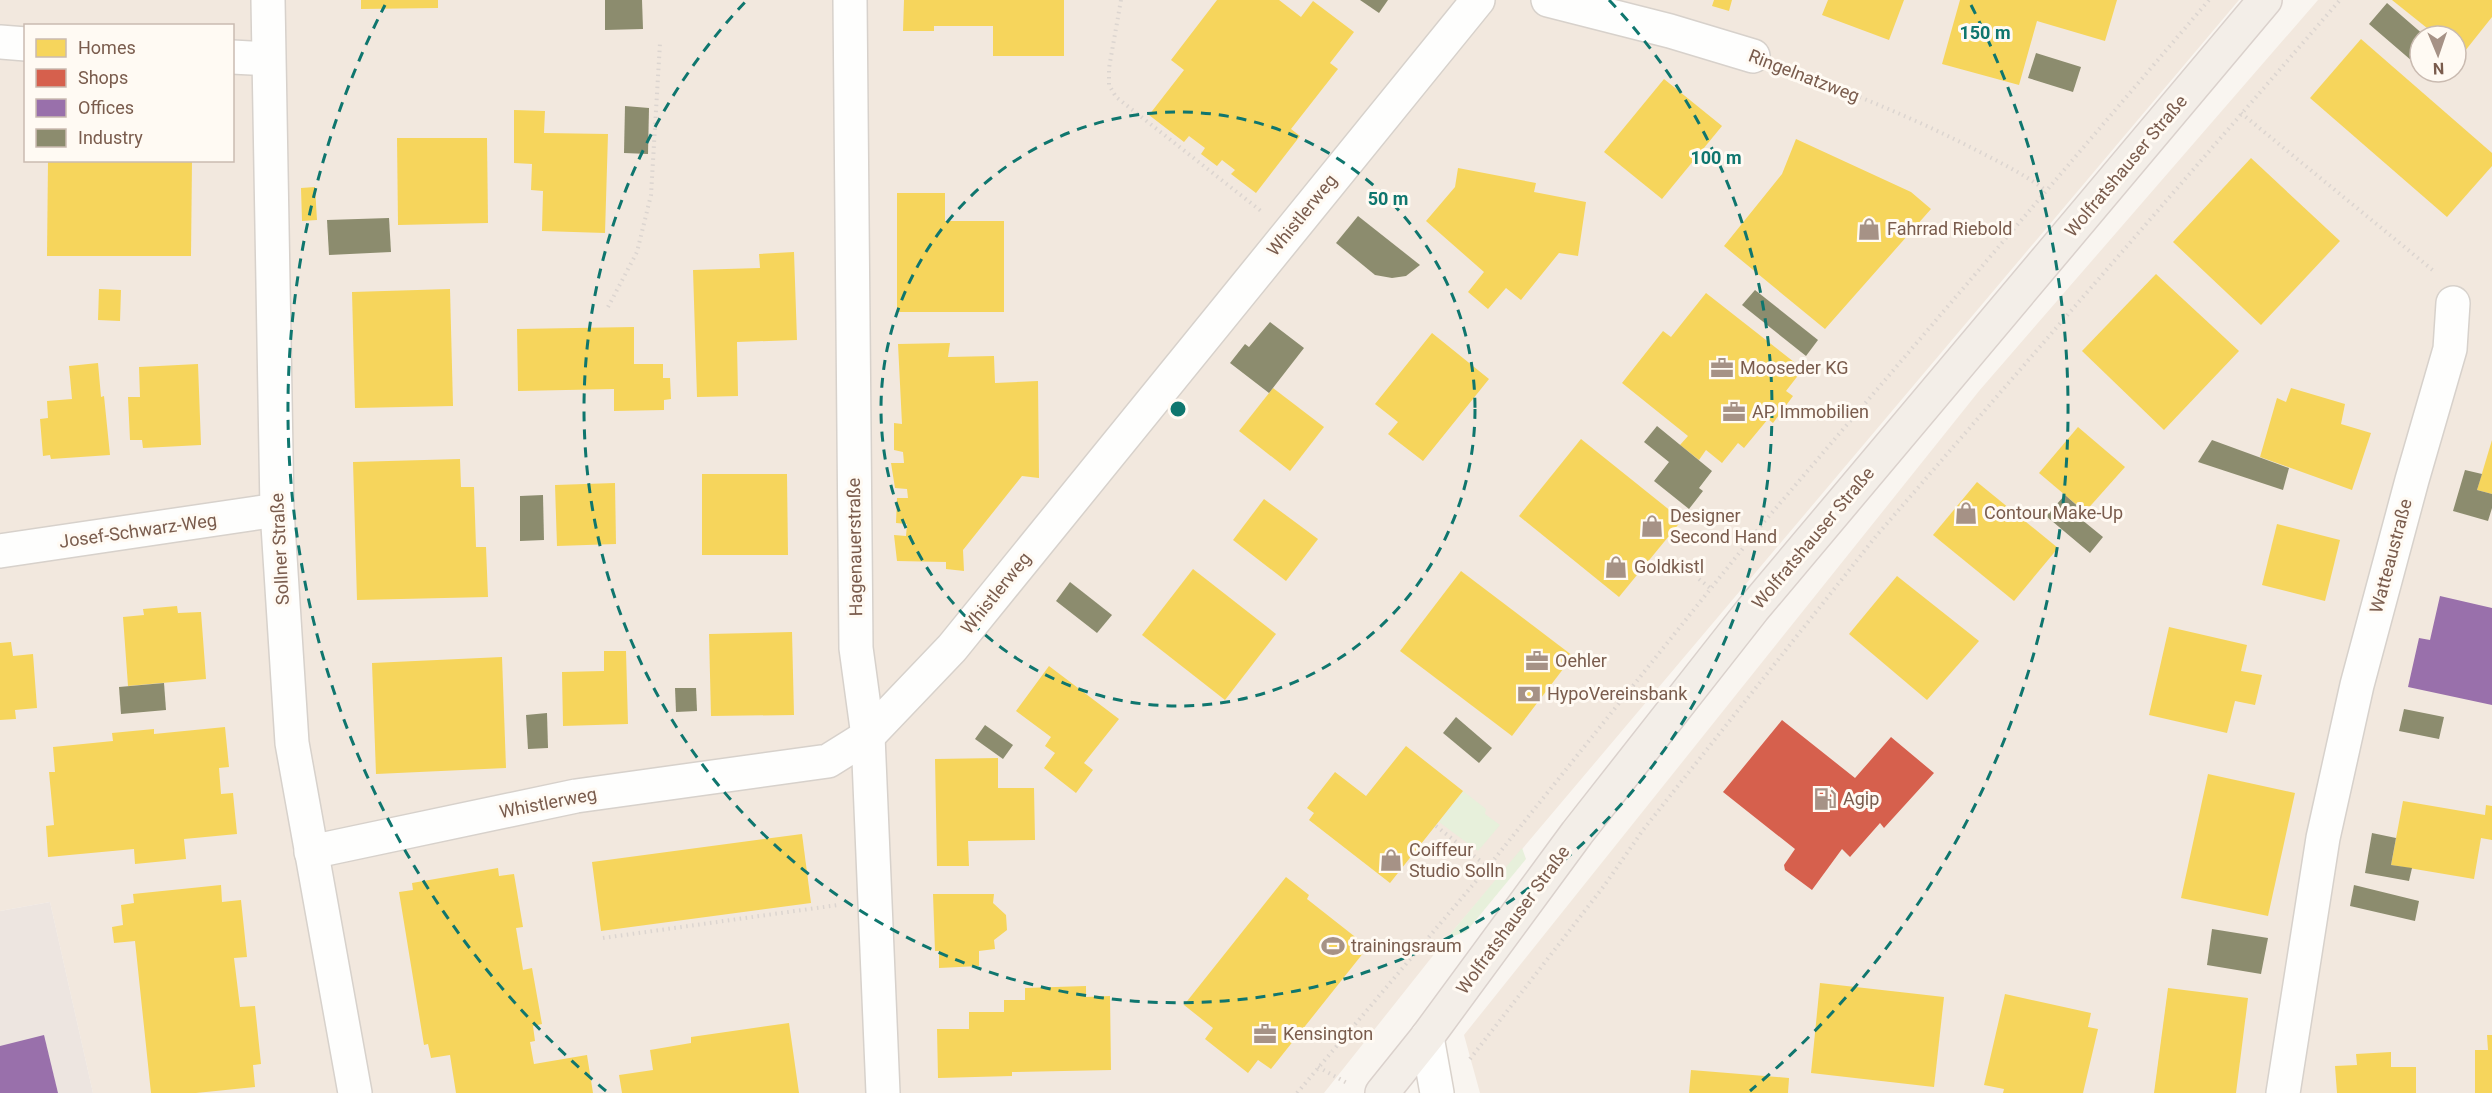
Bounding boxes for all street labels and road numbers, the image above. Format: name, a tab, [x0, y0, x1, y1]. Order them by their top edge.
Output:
street label: Ringelnatzweg	[1746, 45, 1863, 106]
street label: Wolfratshauser Straße	[2060, 90, 2191, 241]
street label: Whistlerweg	[1262, 170, 1341, 260]
street label: Wolfratshauser Straße	[1747, 462, 1878, 613]
street label: Hagenauerstraße	[843, 478, 866, 616]
street label: Sollner Straße	[266, 492, 293, 606]
street label: Watteaustraße	[2365, 496, 2416, 615]
street label: Josef-Schwarz-Weg	[58, 509, 218, 552]
street label: Whistlerweg	[956, 548, 1035, 638]
street label: Whistlerweg	[497, 783, 598, 822]
street label: Wolfratshauser Straße	[1452, 841, 1574, 998]

